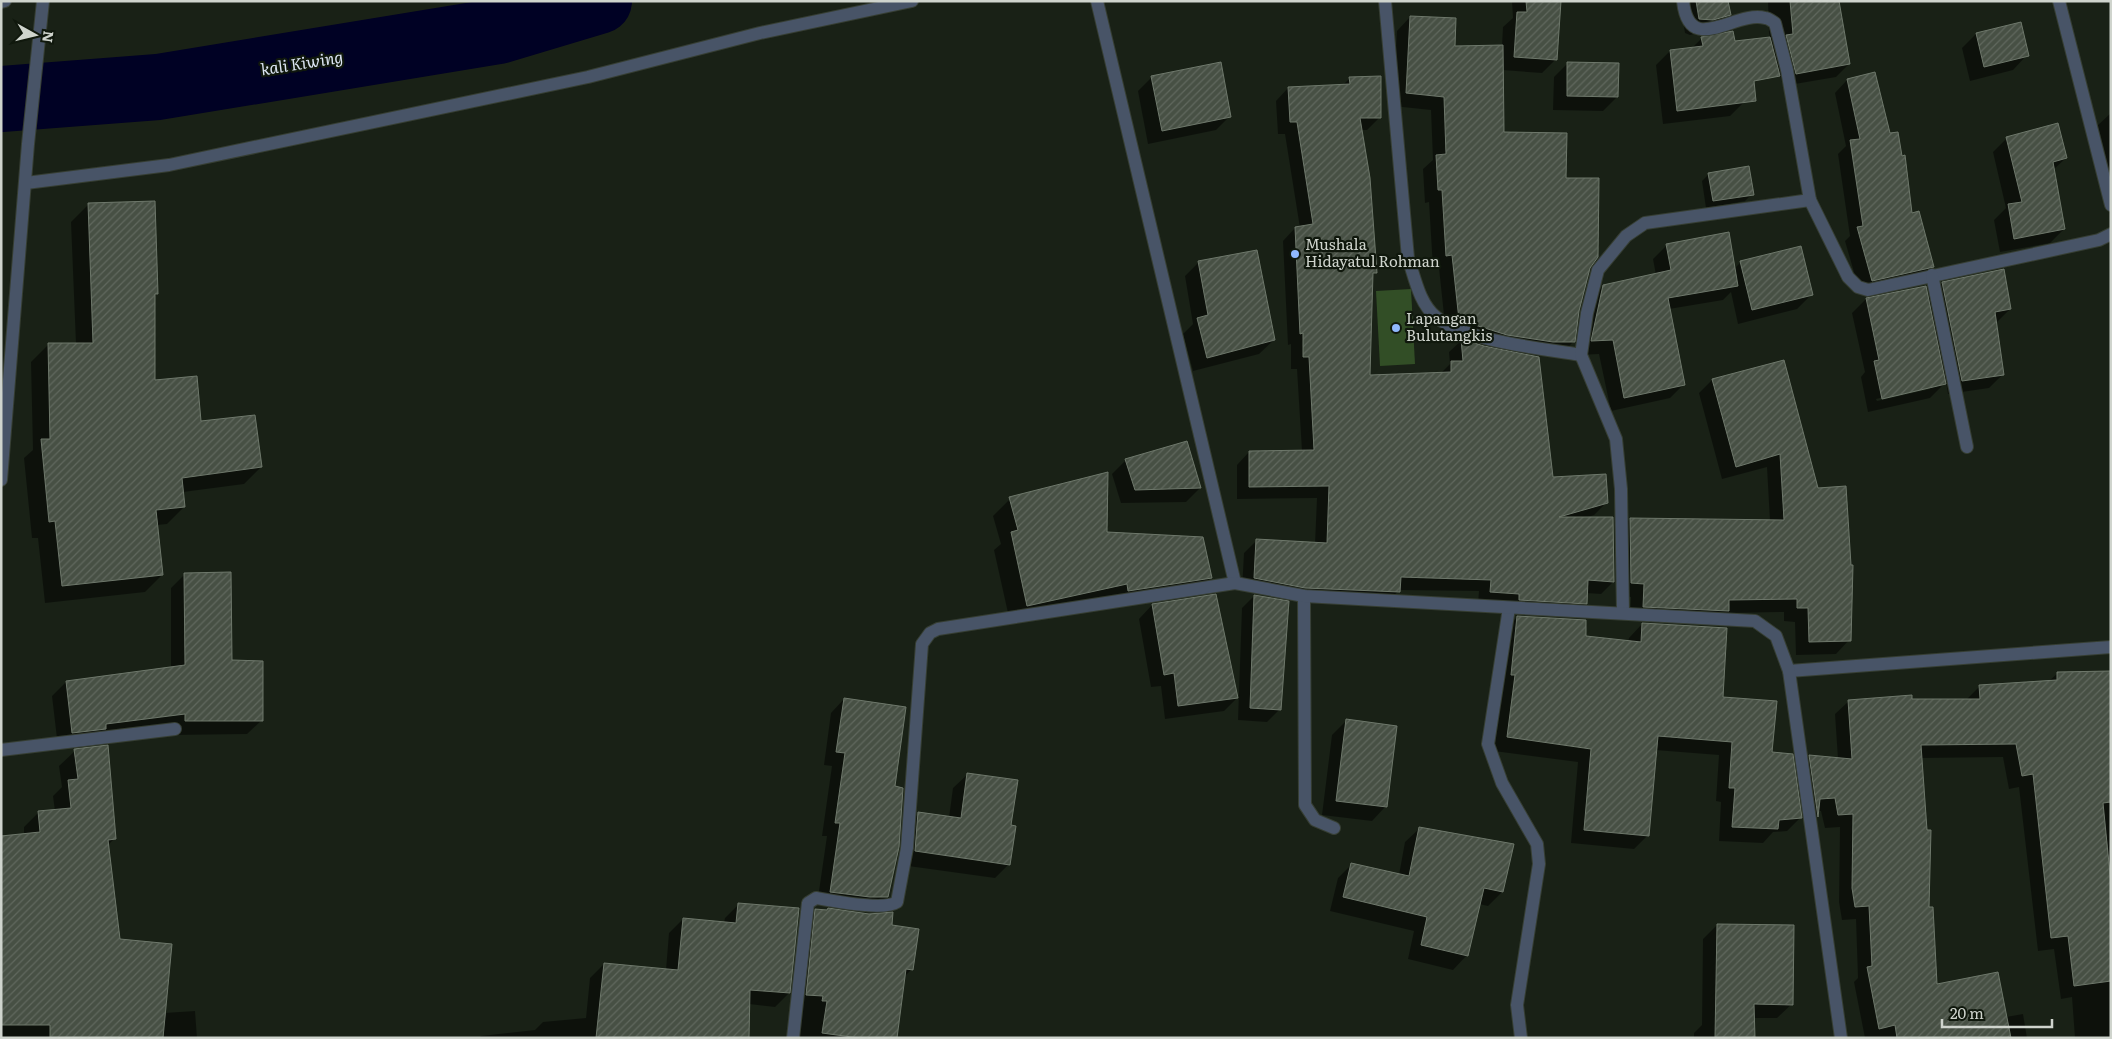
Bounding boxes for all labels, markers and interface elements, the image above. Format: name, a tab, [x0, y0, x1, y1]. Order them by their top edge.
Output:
north arrow	[10, 10, 60, 60]
text: N	[38, 30, 60, 44]
water label: kali Kiwing	[259, 44, 345, 80]
place label: Mushala Hidayatul Rohman	[1305, 232, 1440, 272]
marker: Mushala Hidayatul Rohman	[1289, 248, 1301, 260]
place label: Lapangan Bulutangkis	[1406, 306, 1492, 346]
marker: Lapangan Bulutangkis	[1390, 322, 1402, 334]
scale bar	[1942, 996, 2052, 1028]
text: 20 m	[1950, 1001, 1984, 1024]

